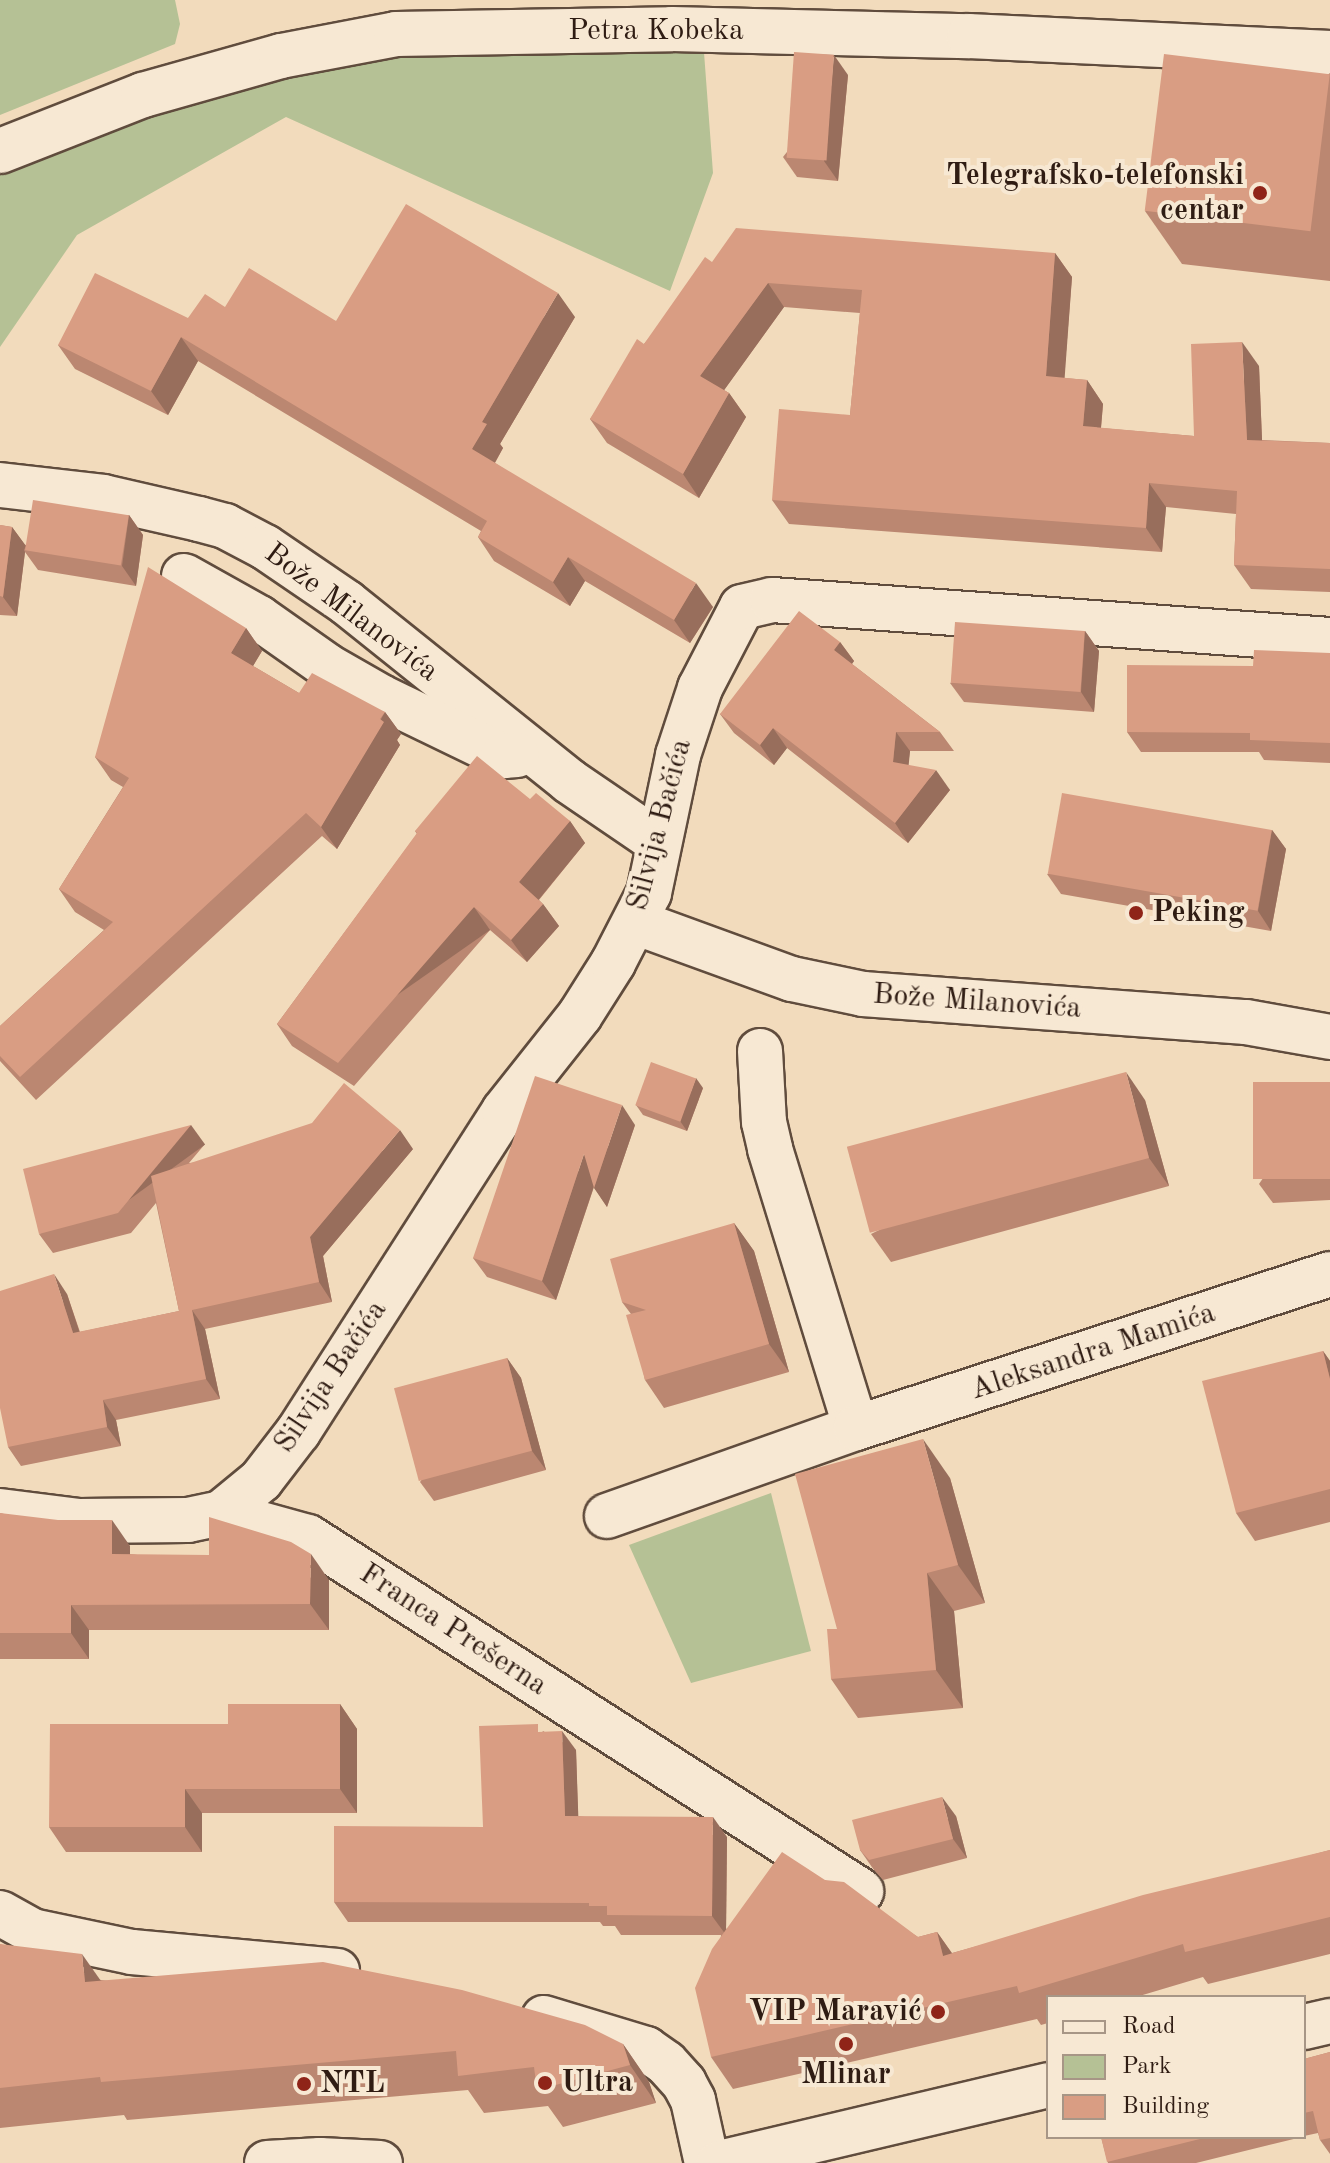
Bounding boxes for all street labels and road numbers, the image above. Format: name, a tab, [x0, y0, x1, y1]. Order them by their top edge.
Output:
street label: Petra Kobeka	[568, 13, 744, 49]
street label: Bože Milanovića	[257, 536, 445, 690]
street label: Silvija Bačića	[620, 735, 700, 915]
street label: Bože Milanovića	[872, 977, 1082, 1027]
street label: Silvija Bačića	[267, 1294, 395, 1460]
street label: Aleksandra Mamića	[966, 1295, 1220, 1409]
street label: Franca Prešerna	[352, 1556, 554, 1704]

